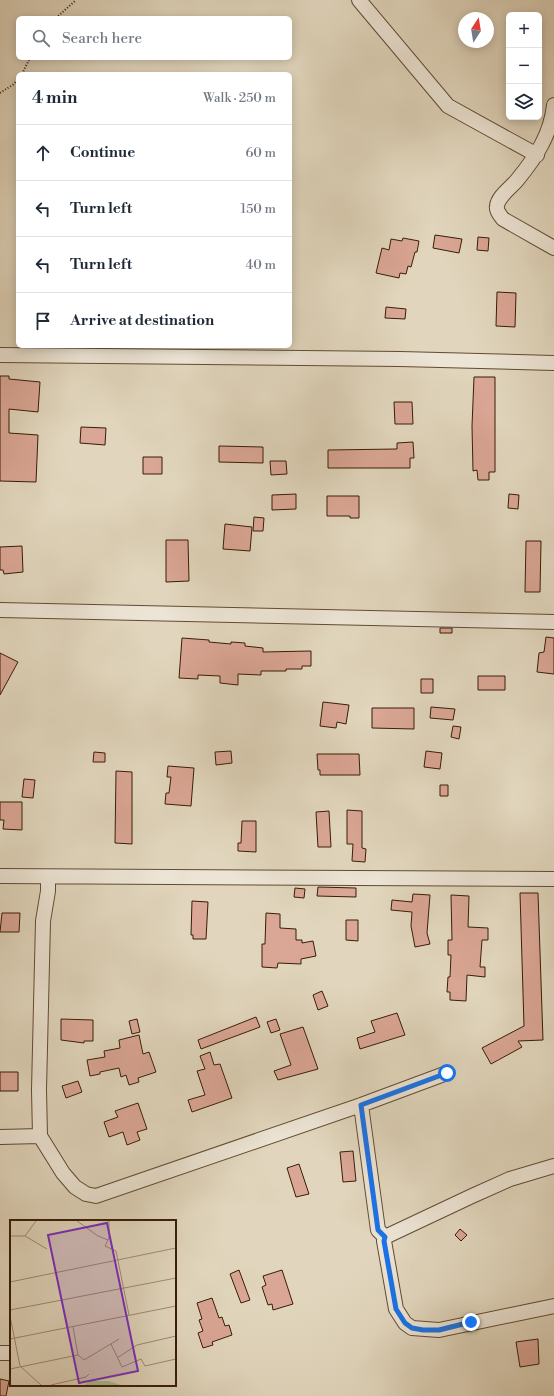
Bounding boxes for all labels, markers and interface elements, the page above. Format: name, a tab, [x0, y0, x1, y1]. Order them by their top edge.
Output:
north arrow	[458, 12, 494, 48]
map controls	[506, 12, 542, 120]
button: +	[506, 12, 542, 48]
search box	[16, 16, 292, 60]
icon: search	[30, 27, 52, 49]
text: Search here	[62, 29, 142, 48]
button: −	[506, 48, 542, 84]
button: layers	[506, 84, 542, 120]
text: 4 min	[32, 87, 77, 109]
text: Walk · 250 m	[203, 90, 276, 106]
icon: ahead	[32, 142, 54, 164]
text: Continue	[70, 143, 135, 162]
text: 60 m	[245, 145, 276, 161]
icon: left	[32, 198, 54, 220]
text: Turn left	[70, 199, 132, 218]
text: 150 m	[241, 201, 276, 217]
icon: left	[32, 254, 54, 276]
text: Turn left	[70, 255, 132, 274]
text: 40 m	[246, 257, 276, 273]
icon: arrive	[32, 310, 54, 332]
text: Arrive at destination	[70, 311, 214, 330]
route start	[438, 1064, 456, 1082]
inset map	[10, 1220, 176, 1386]
route end	[462, 1313, 480, 1331]

